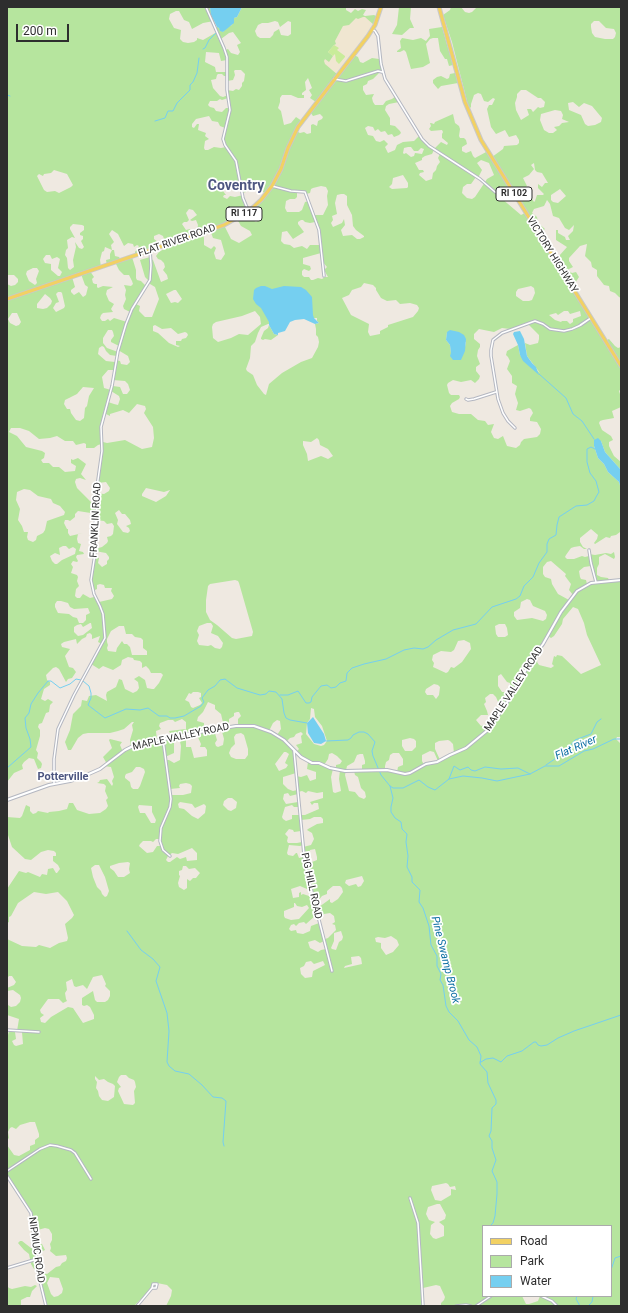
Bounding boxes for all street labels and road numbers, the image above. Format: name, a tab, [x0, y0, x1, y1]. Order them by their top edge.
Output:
road number: RI 102	[496, 187, 532, 201]
road number: RI 117	[226, 207, 262, 221]
street label: VICTORY HIGHWAY	[524, 215, 580, 295]
street label: FLAT RIVER ROAD	[137, 222, 217, 260]
street label: FRANKLIN ROAD	[88, 482, 104, 558]
street label: MAPLE VALLEY ROAD	[482, 644, 546, 734]
street label: MAPLE VALLEY ROAD	[131, 721, 231, 753]
street label: PIG HILL ROAD	[298, 852, 324, 920]
street label: NIPMUC ROAD	[25, 1216, 47, 1284]

